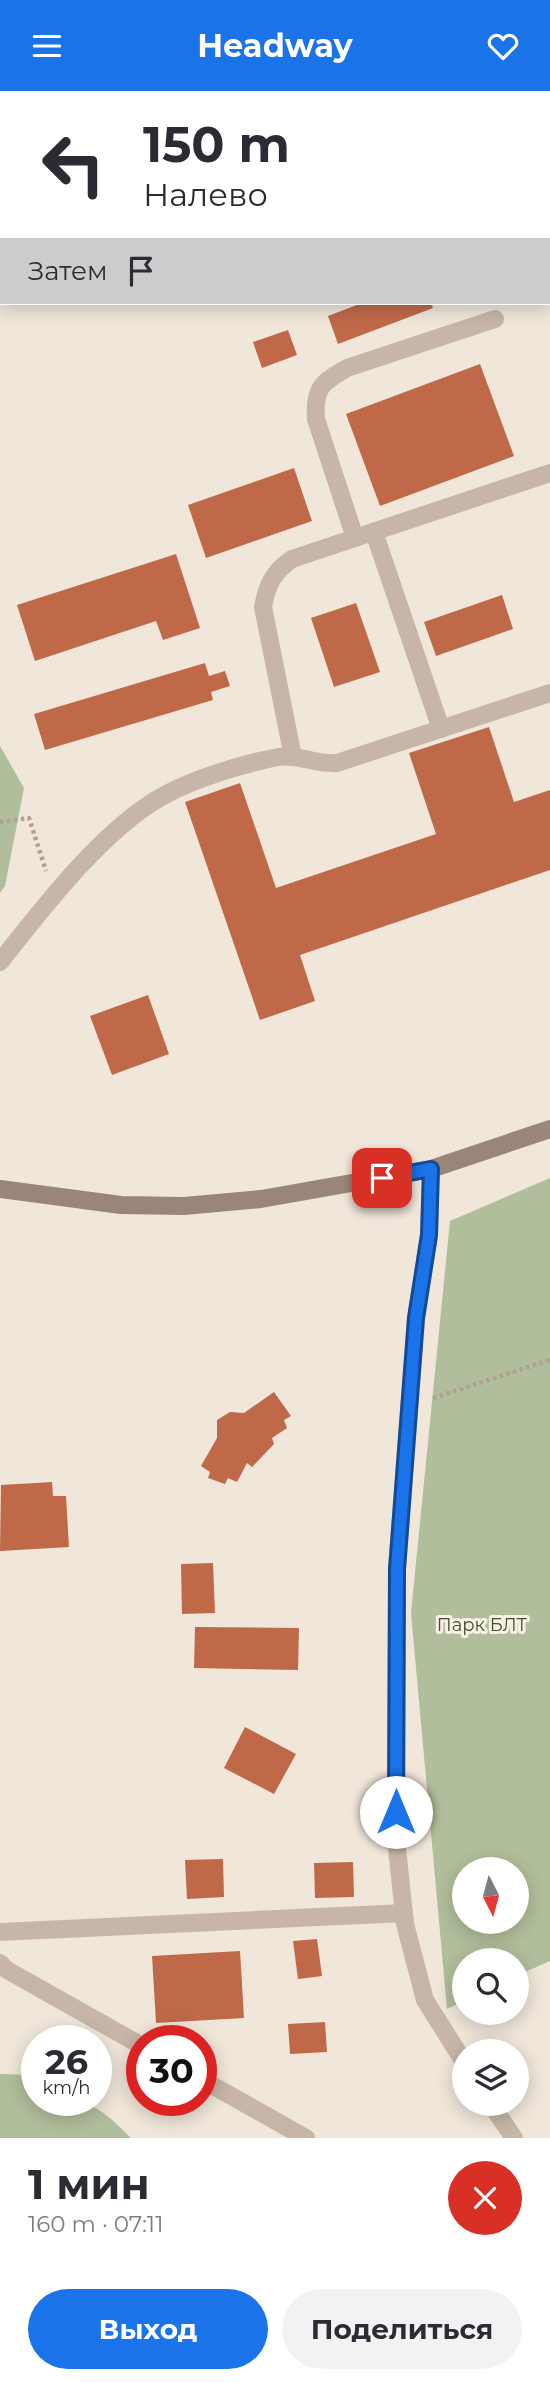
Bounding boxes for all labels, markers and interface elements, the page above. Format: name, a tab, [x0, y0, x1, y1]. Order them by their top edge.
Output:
text: Headway	[197, 26, 353, 65]
icon: menu	[28, 27, 66, 65]
icon: heart	[484, 27, 522, 65]
text: 150 m	[143, 115, 290, 174]
icon: left	[28, 119, 119, 210]
text: Налево	[143, 175, 268, 214]
icon: arrive	[122, 252, 160, 290]
text: Затем	[28, 255, 108, 287]
pin	[352, 1148, 412, 1208]
icon: arrive	[363, 1159, 401, 1197]
park label: Парк БЛТ	[437, 1614, 528, 1636]
position arrow	[359, 1775, 433, 1849]
north arrow	[452, 1857, 528, 1934]
map controls	[452, 1857, 529, 2116]
button: search	[452, 1948, 529, 2025]
speed limit sign: 30	[126, 2025, 217, 2116]
button: layers	[452, 2039, 529, 2116]
text: 26	[45, 2040, 88, 2083]
text: km/h	[42, 2077, 91, 2099]
text: 1 мин	[28, 2158, 150, 2210]
button: close	[448, 2161, 522, 2235]
text: 160 m · 07:11	[28, 2210, 163, 2238]
button: Выход	[28, 2289, 268, 2369]
button: Поделиться	[282, 2289, 522, 2369]

